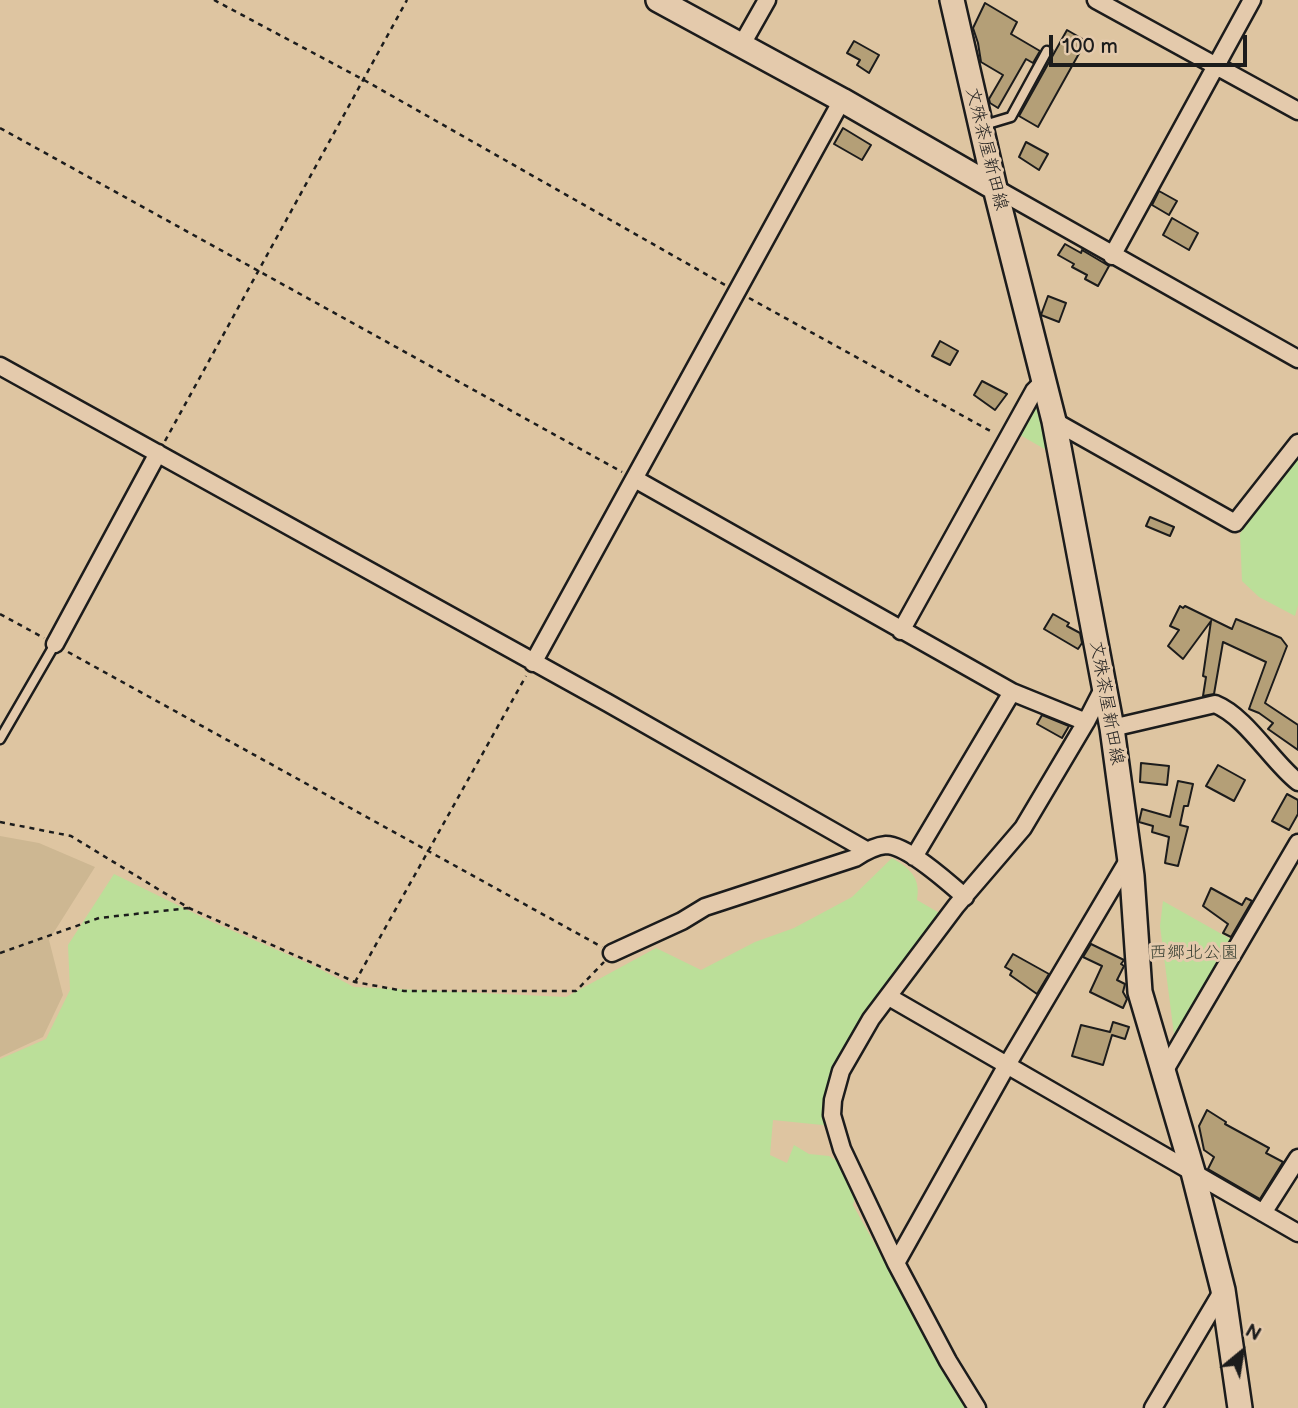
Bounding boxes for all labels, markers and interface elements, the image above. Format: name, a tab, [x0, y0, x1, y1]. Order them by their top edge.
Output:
scale bar	[1053, 21, 1251, 65]
text: 100 m	[1062, 34, 1118, 59]
street label: 文殊茶屋新田線	[960, 85, 1012, 213]
street label: 文殊茶屋新田線	[1084, 639, 1128, 767]
park label: 西郷北公園	[1149, 942, 1239, 964]
north arrow	[1207, 1317, 1277, 1387]
text: N	[1241, 1320, 1265, 1347]

